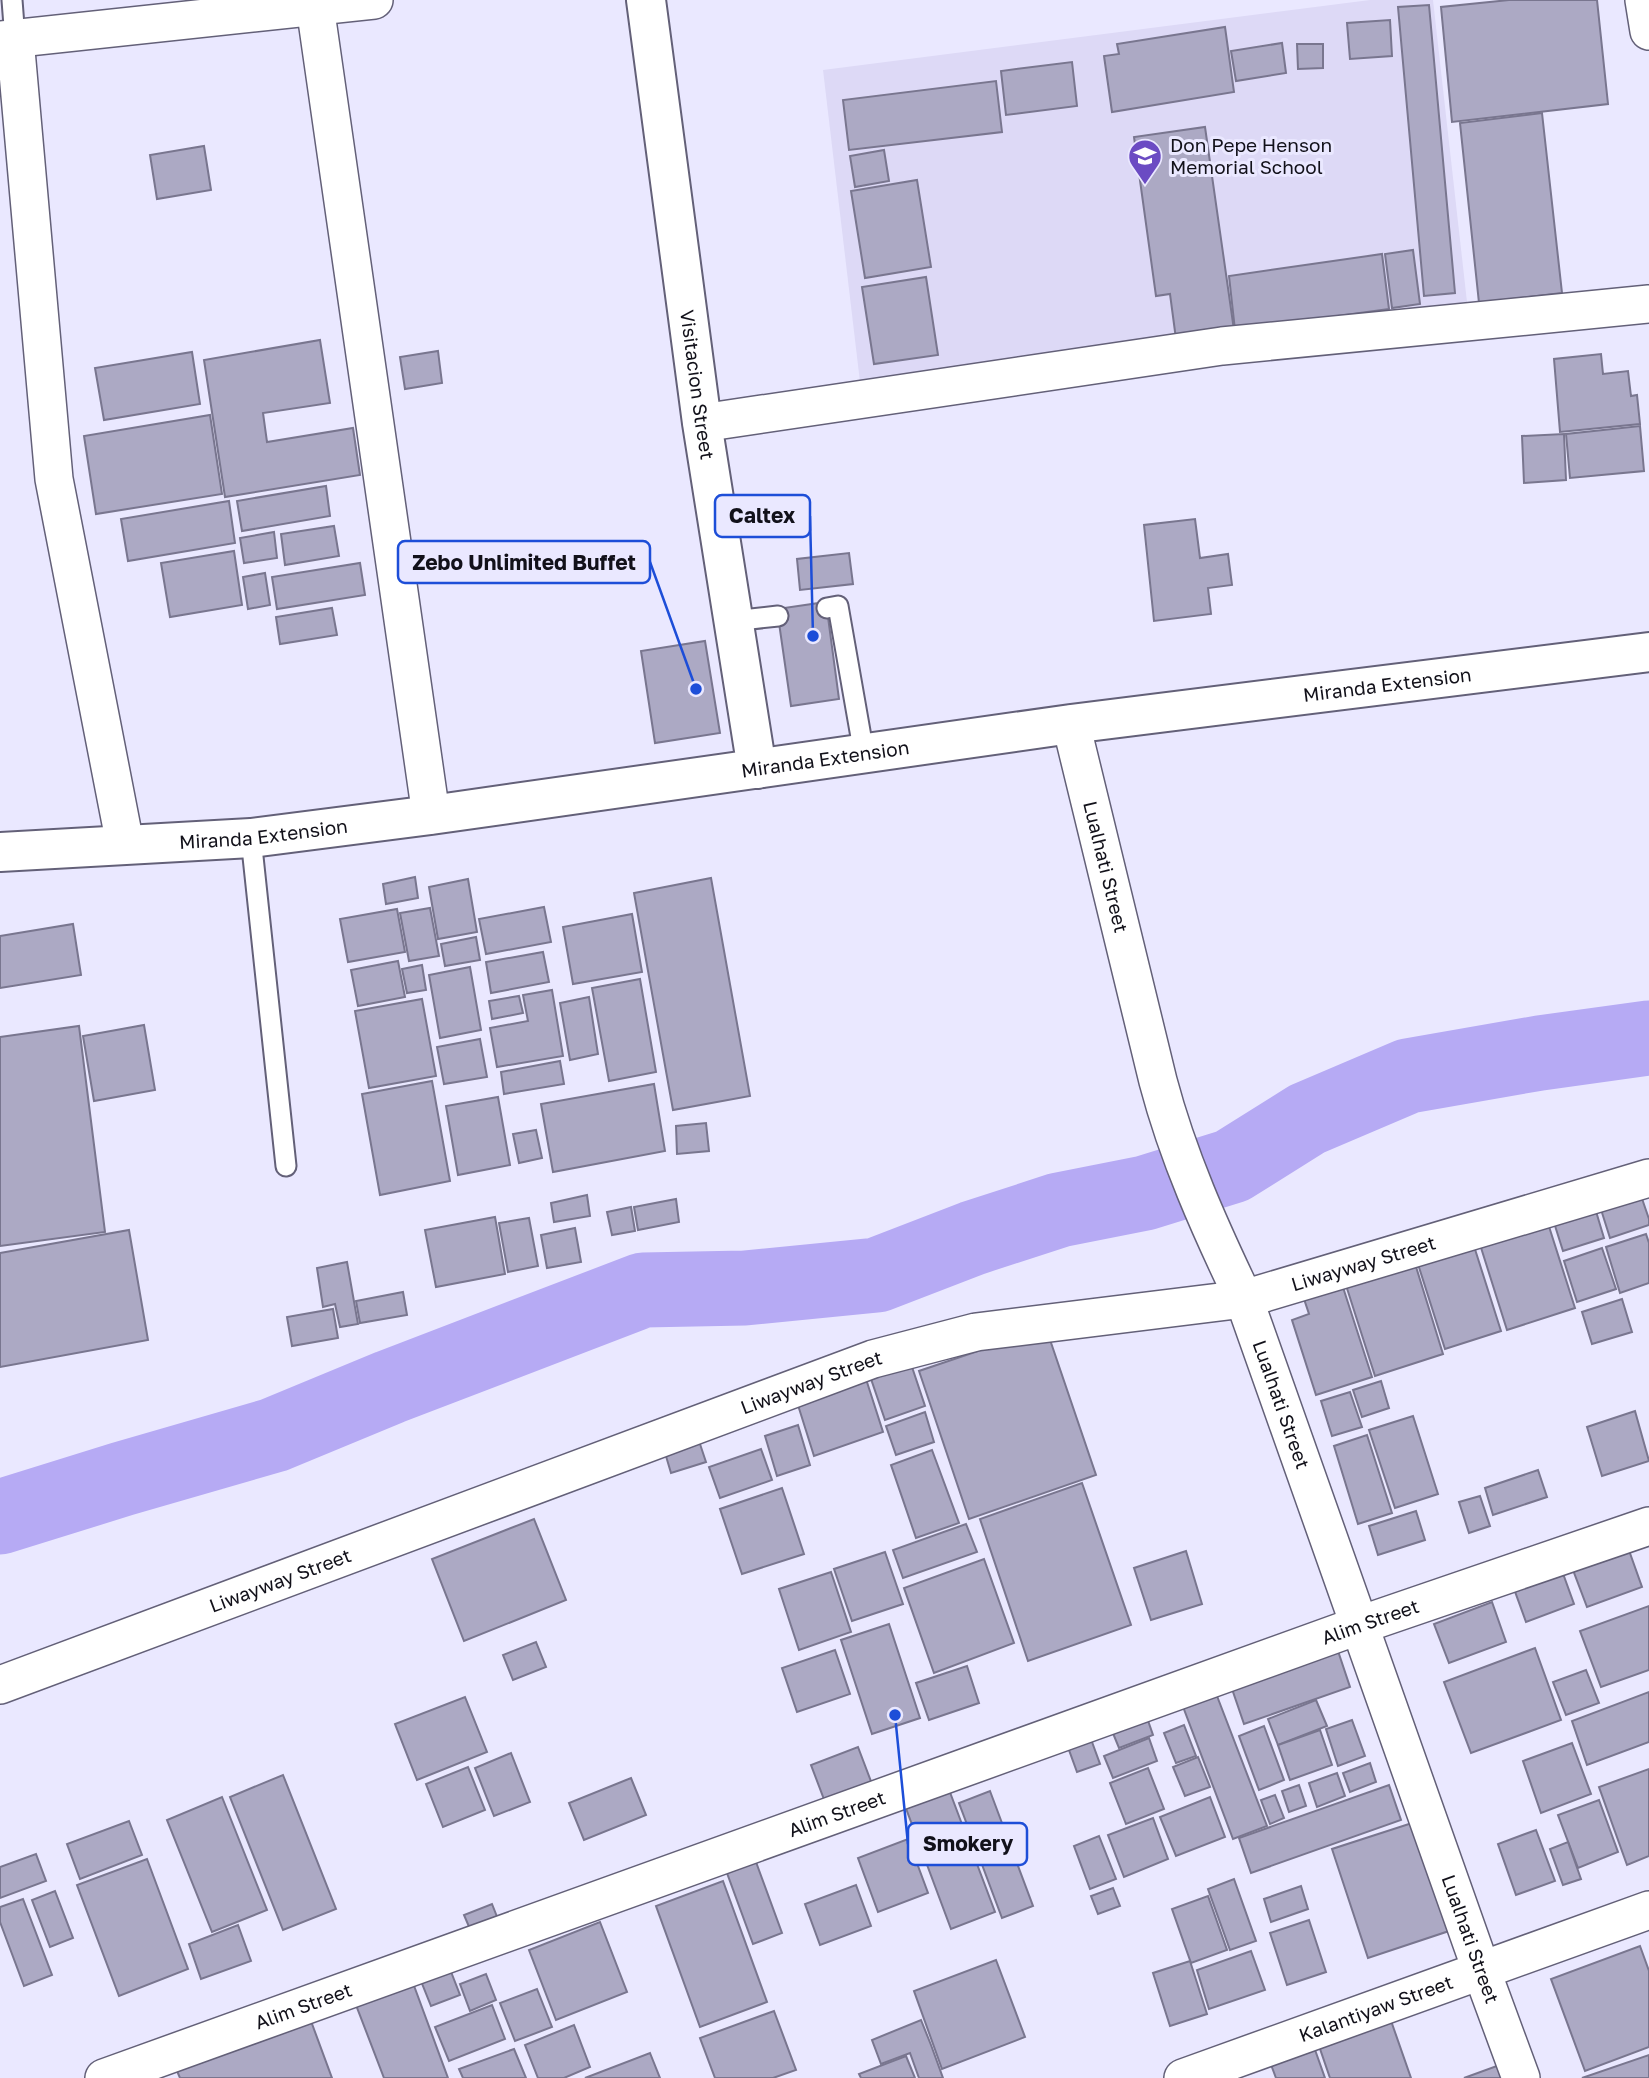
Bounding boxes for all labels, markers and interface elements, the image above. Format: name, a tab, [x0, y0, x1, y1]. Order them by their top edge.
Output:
place label: Don Pepe Henson Memorial School	[1170, 133, 1332, 178]
school or university icon: Don Pepe Henson Memorial School	[1126, 137, 1164, 186]
street label: Visitacion Street	[676, 308, 720, 461]
callout: Caltex	[715, 495, 810, 537]
text: Caltex	[729, 502, 795, 528]
callout: Zebo Unlimited Buffet	[398, 541, 650, 583]
text: Zebo Unlimited Buffet	[412, 549, 636, 575]
street label: Miranda Extension	[1302, 662, 1473, 706]
street label: Miranda Extension	[740, 735, 911, 782]
street label: Lualhati Street	[1079, 798, 1133, 935]
street label: Miranda Extension	[178, 814, 349, 853]
street label: Liwayway Street	[1288, 1230, 1438, 1295]
street label: Lualhati Street	[1248, 1337, 1315, 1472]
street label: Liwayway Street	[737, 1345, 884, 1418]
street label: Liwayway Street	[206, 1543, 354, 1617]
street label: Alim Street	[1318, 1594, 1422, 1649]
street label: Alim Street	[785, 1785, 888, 1841]
callout: Smokery	[908, 1823, 1027, 1865]
text: Smokery	[923, 1830, 1014, 1856]
street label: Lualhati Street	[1437, 1871, 1504, 2006]
street label: Kalantiyaw Street	[1296, 1970, 1456, 2046]
street label: Alim Street	[252, 1978, 355, 2034]

